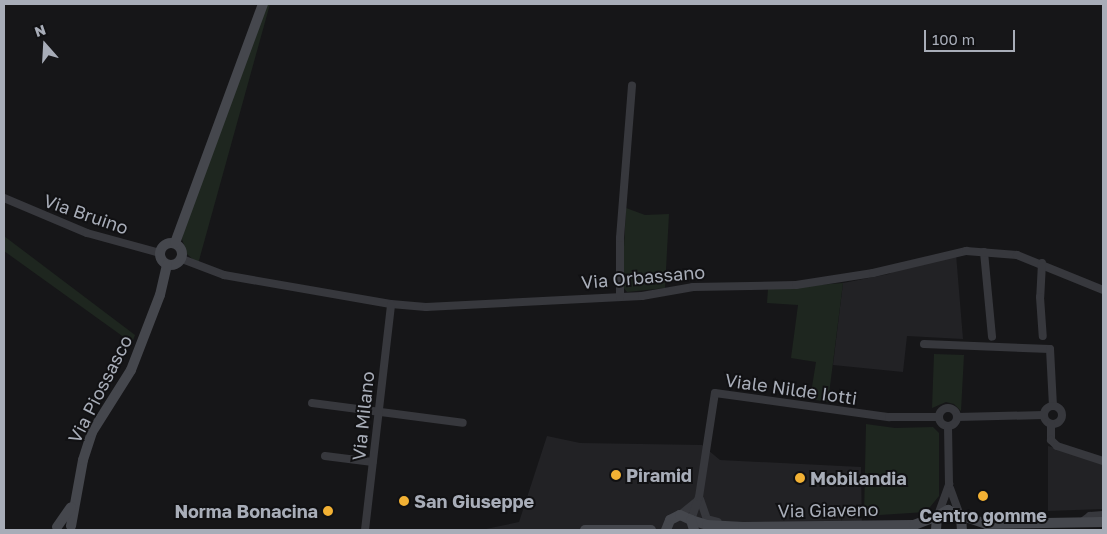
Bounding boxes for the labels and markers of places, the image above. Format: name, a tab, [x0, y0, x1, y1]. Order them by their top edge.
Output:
place label: Piramid	[626, 464, 692, 486]
place label: Mobilandia	[810, 467, 907, 489]
marker: Piramid	[610, 469, 622, 481]
marker: Mobilandia	[794, 472, 806, 484]
place label: San Giuseppe	[414, 490, 534, 512]
marker: Centro gomme	[977, 490, 989, 502]
marker: San Giuseppe	[398, 495, 410, 507]
place label: Norma Bonacina	[174, 500, 318, 522]
place label: Centro gomme	[919, 504, 1047, 526]
marker: Norma Bonacina	[322, 505, 334, 517]

